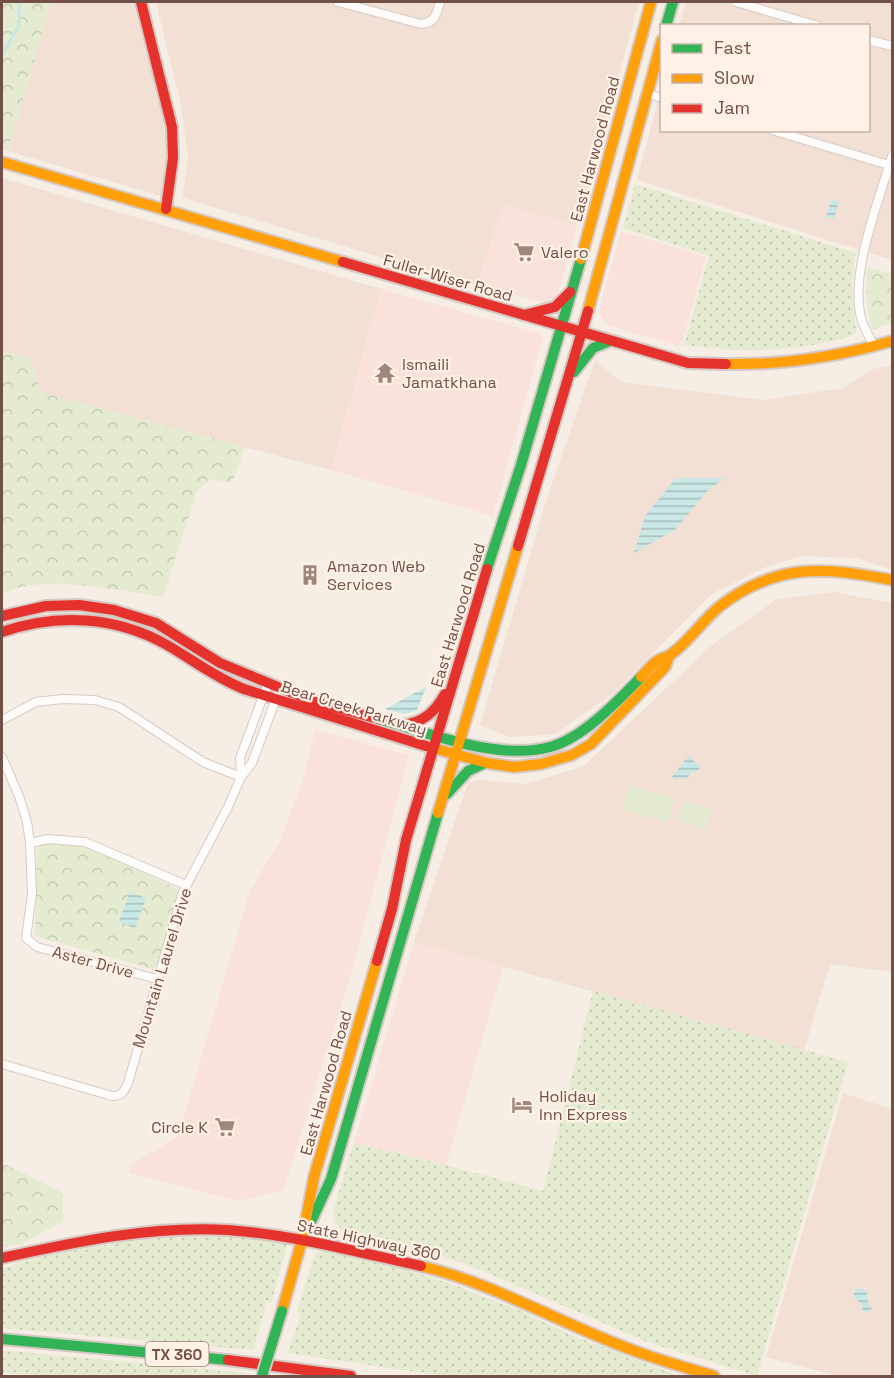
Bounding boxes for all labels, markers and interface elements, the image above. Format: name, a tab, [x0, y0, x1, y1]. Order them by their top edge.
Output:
legend	[660, 24, 870, 132]
text: Fast	[714, 36, 751, 59]
text: Slow	[714, 66, 755, 89]
street label: East Harwood Road	[565, 74, 625, 224]
text: Jam	[714, 96, 750, 119]
supermarket icon: Valero	[512, 240, 536, 264]
place label: Valero	[541, 242, 589, 263]
street label: Fuller-Wiser Road	[381, 249, 515, 307]
place label: Ismaili Jamatkhana	[402, 354, 497, 393]
temple icon: Ismaili Jamatkhana	[373, 361, 397, 385]
street label: East Harwood Road	[426, 540, 490, 690]
place label: Amazon Web Services	[327, 556, 425, 595]
building icon: Amazon Web Services	[298, 563, 322, 587]
street label: Bear Creek Parkway	[278, 676, 430, 740]
street label: Mountain Laurel Drive	[128, 885, 196, 1051]
street label: Aster Drive	[50, 941, 136, 983]
street label: East Harwood Road	[295, 1008, 357, 1158]
place label: Holiday Inn Express	[539, 1086, 628, 1125]
hotel icon: Holiday Inn Express	[510, 1093, 534, 1117]
supermarket icon: Circle K	[213, 1115, 237, 1139]
place label: Circle K	[151, 1117, 208, 1138]
street label: State Highway 360	[295, 1215, 443, 1265]
road number: TX 360	[146, 1342, 208, 1366]

